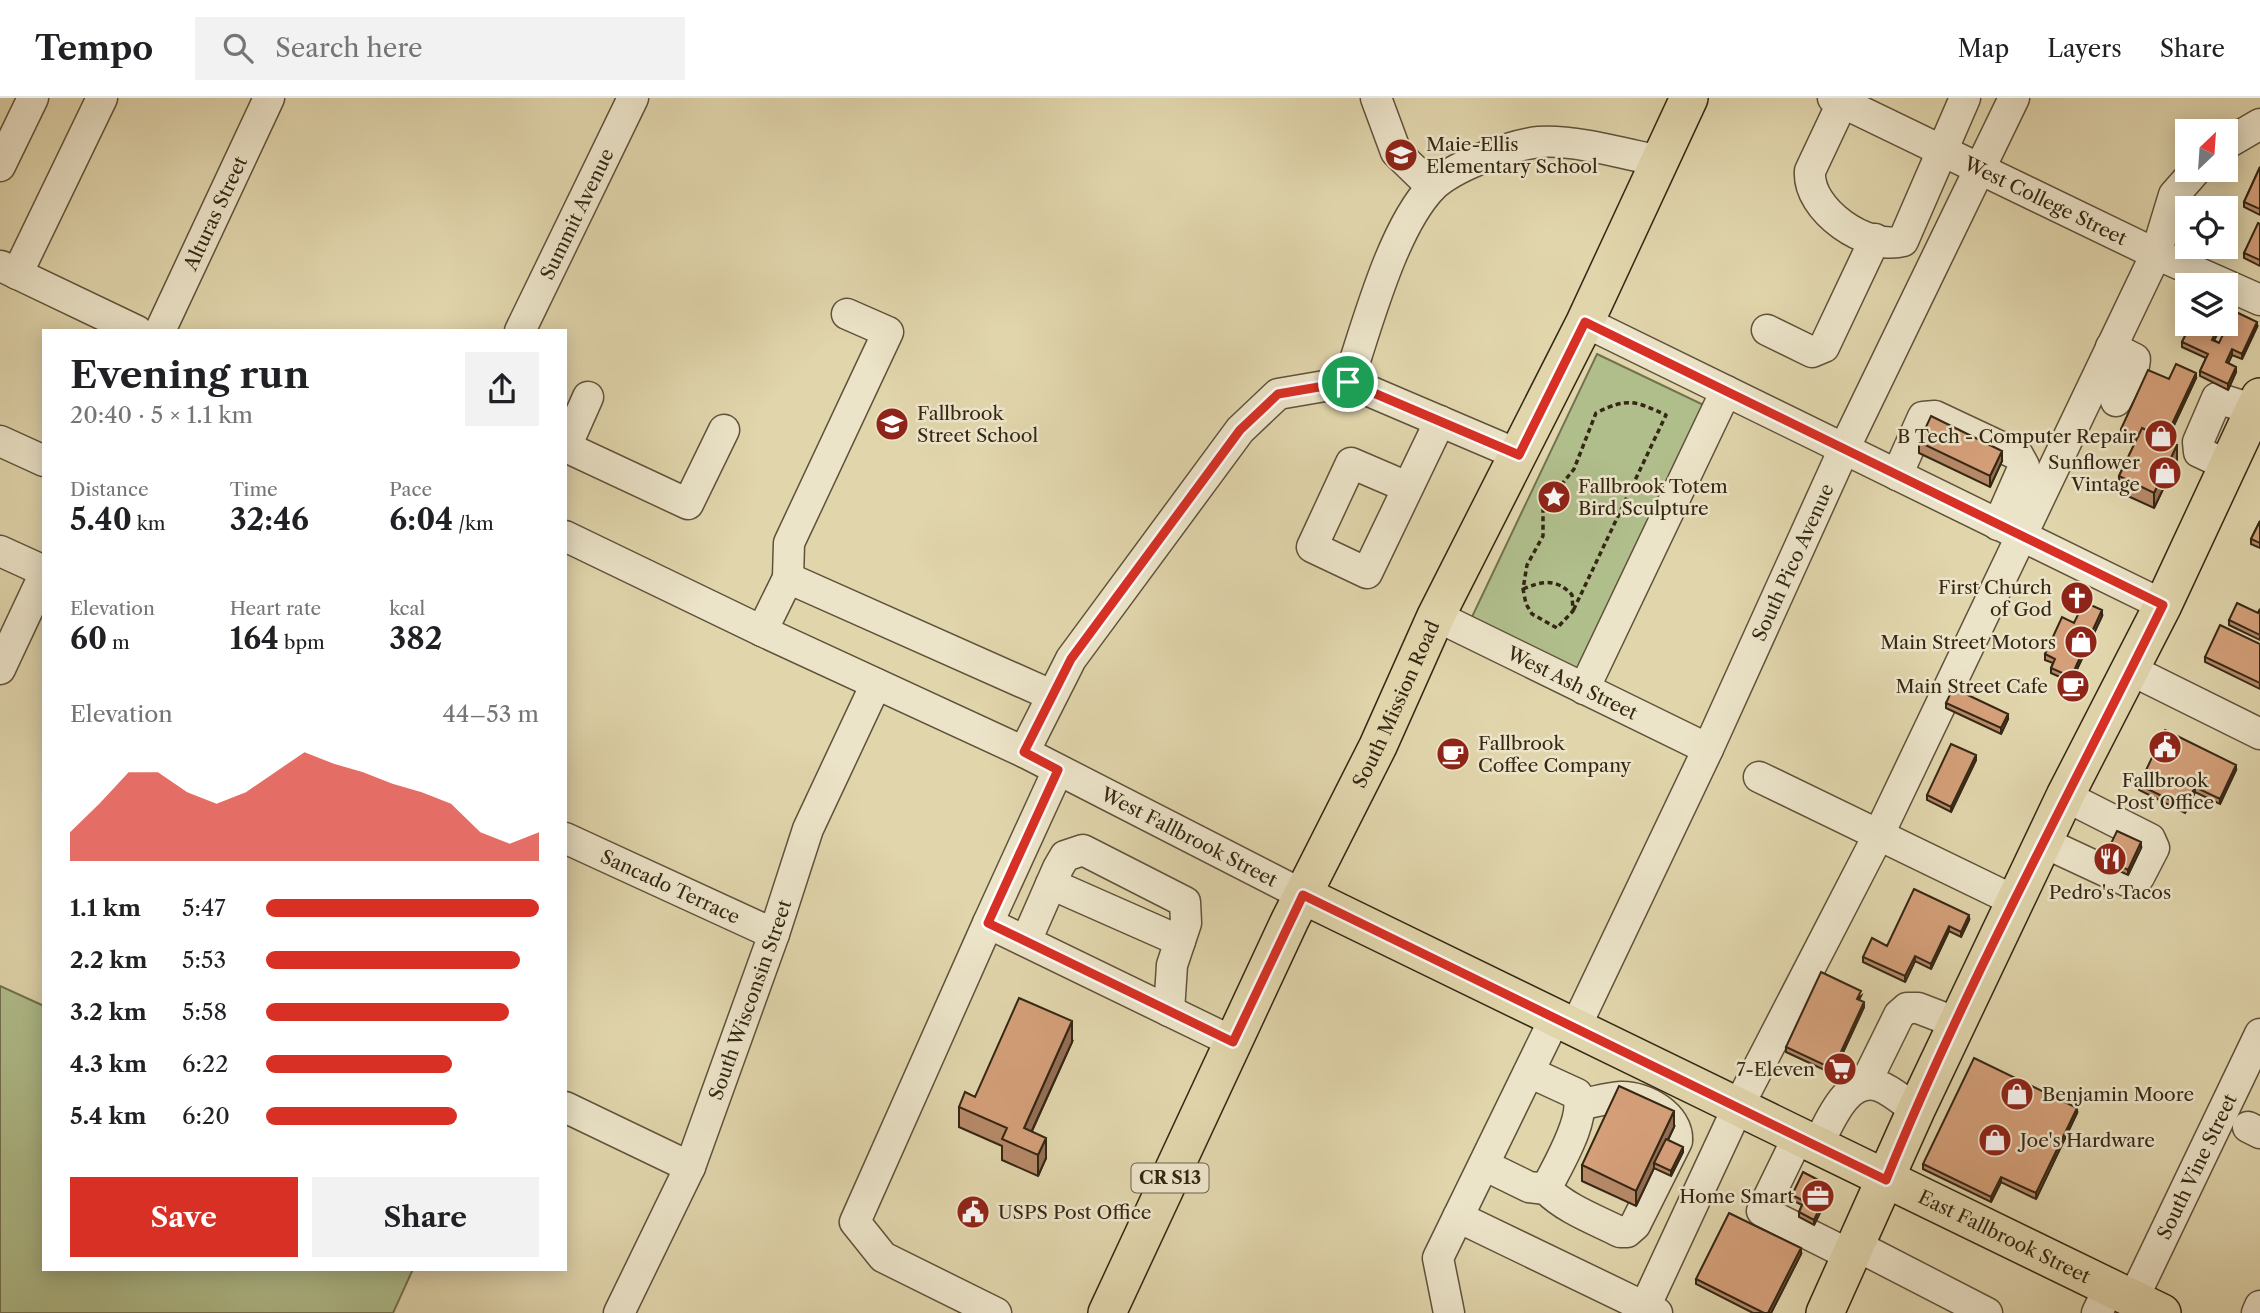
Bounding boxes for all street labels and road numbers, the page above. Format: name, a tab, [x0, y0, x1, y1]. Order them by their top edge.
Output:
street label: Summit Avenue	[535, 145, 618, 283]
street label: West College Street	[1960, 151, 2131, 250]
street label: Alturas Street	[178, 152, 252, 275]
street label: South Pico Avenue	[1747, 480, 1838, 645]
street label: South Mission Road	[1347, 617, 1444, 792]
street label: West Ash Street	[1503, 641, 1642, 724]
street label: West Fallbrook Street	[1096, 782, 1281, 892]
street label: Sancado Terrace	[597, 845, 744, 928]
street label: South Wisconsin Street	[704, 896, 796, 1103]
street label: South Vine Street	[2152, 1090, 2241, 1243]
road number: CR S13	[1132, 1163, 1208, 1192]
street label: East Fallbrook Street	[1915, 1185, 2094, 1288]

